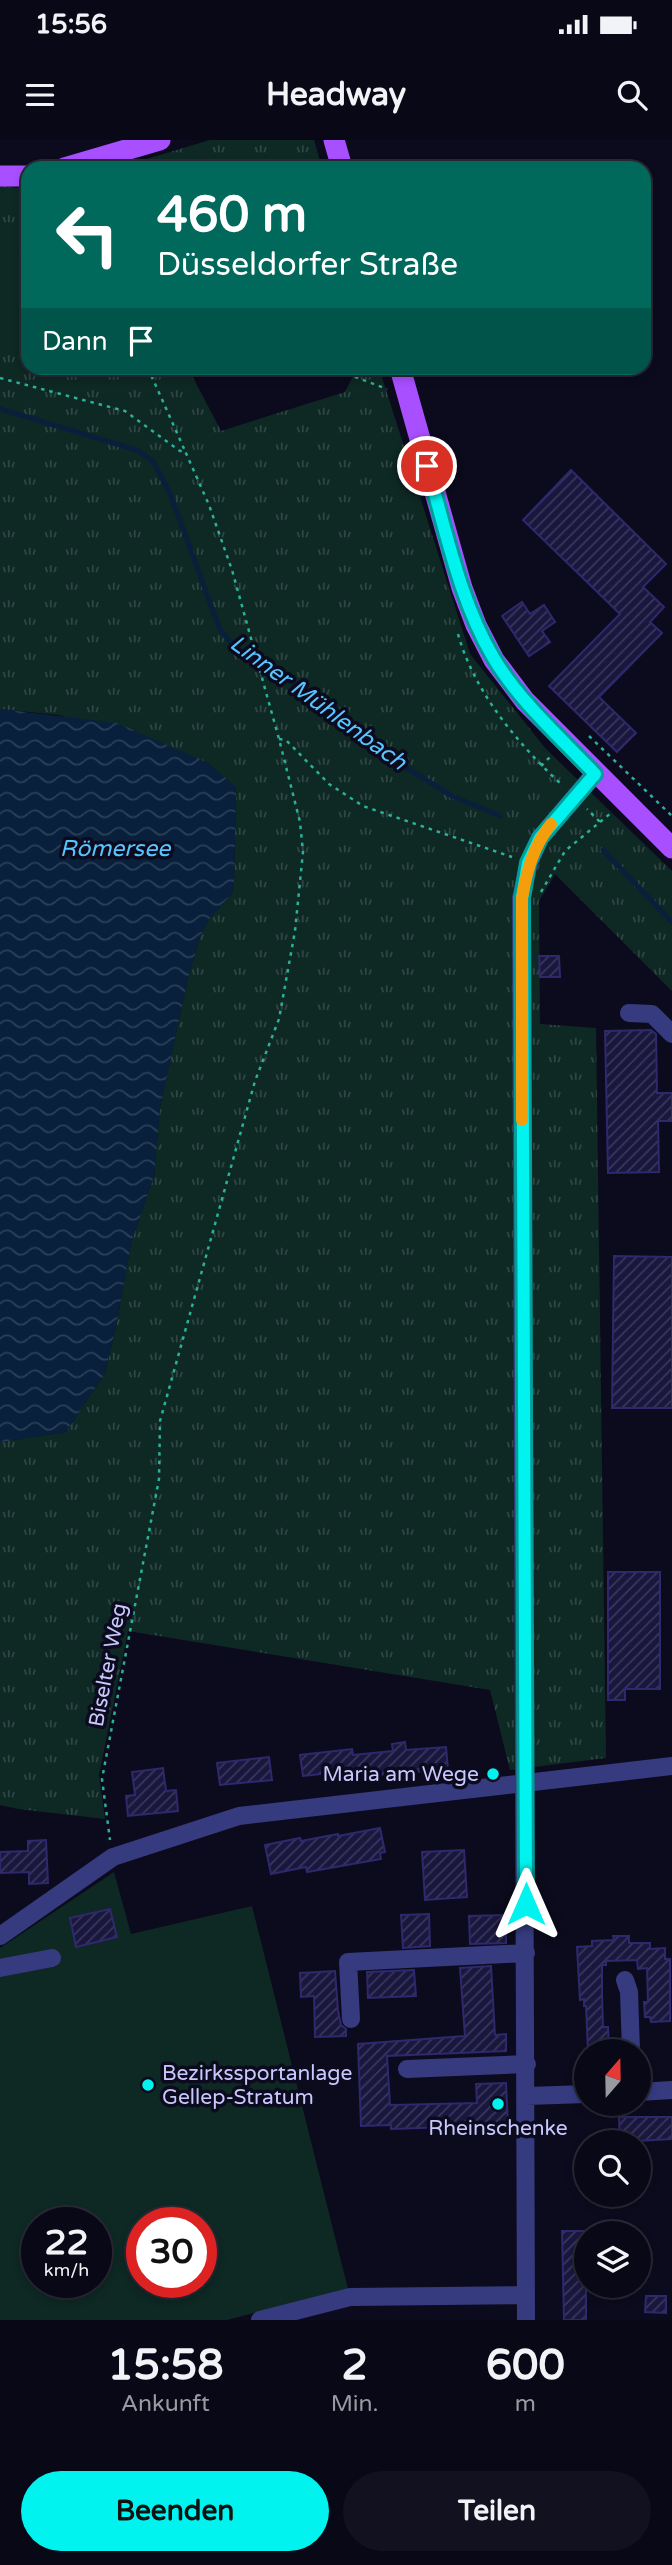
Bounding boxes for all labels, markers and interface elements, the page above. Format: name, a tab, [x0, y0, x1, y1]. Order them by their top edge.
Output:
text: 15:56	[35, 9, 107, 40]
icon: menu	[21, 76, 59, 114]
text: Headway	[266, 76, 406, 114]
icon: search	[613, 76, 651, 114]
text: 460 m	[157, 186, 307, 245]
icon: left	[42, 189, 133, 280]
text: Düsseldorfer Straße	[157, 246, 458, 284]
icon: arrive	[122, 322, 160, 360]
text: Dann	[42, 326, 108, 357]
pin	[397, 436, 457, 496]
icon: arrive	[408, 447, 446, 485]
water label: Linner Mühlenbach	[224, 630, 412, 777]
water label: Römersee	[60, 835, 172, 863]
street label: Biselter Weg	[84, 1601, 132, 1729]
place label: Maria am Wege	[323, 1762, 479, 1787]
marker: Maria am Wege	[485, 1766, 501, 1782]
position arrow	[489, 1867, 563, 1941]
north arrow	[574, 2039, 651, 2116]
map controls	[574, 2039, 651, 2298]
place label: Bezirkssportanlage Gellep-Stratum	[162, 2061, 353, 2110]
marker: Bezirkssportanlage Gellep-Stratum	[140, 2077, 156, 2093]
marker: Rheinschenke	[490, 2096, 506, 2112]
place label: Rheinschenke	[428, 2116, 568, 2141]
button: search	[574, 2130, 651, 2207]
speed limit sign: 30	[126, 2207, 217, 2298]
button: layers	[574, 2221, 651, 2298]
text: 22	[45, 2222, 88, 2264]
text: km/h	[44, 2259, 89, 2281]
text: 15:58	[107, 2340, 224, 2391]
text: 2	[341, 2340, 368, 2391]
text: 600	[486, 2340, 565, 2391]
text: Ankunft	[121, 2390, 210, 2418]
text: Min.	[331, 2390, 378, 2418]
text: m	[515, 2390, 536, 2418]
button: Beenden	[21, 2471, 329, 2551]
button: Teilen	[343, 2471, 651, 2551]

